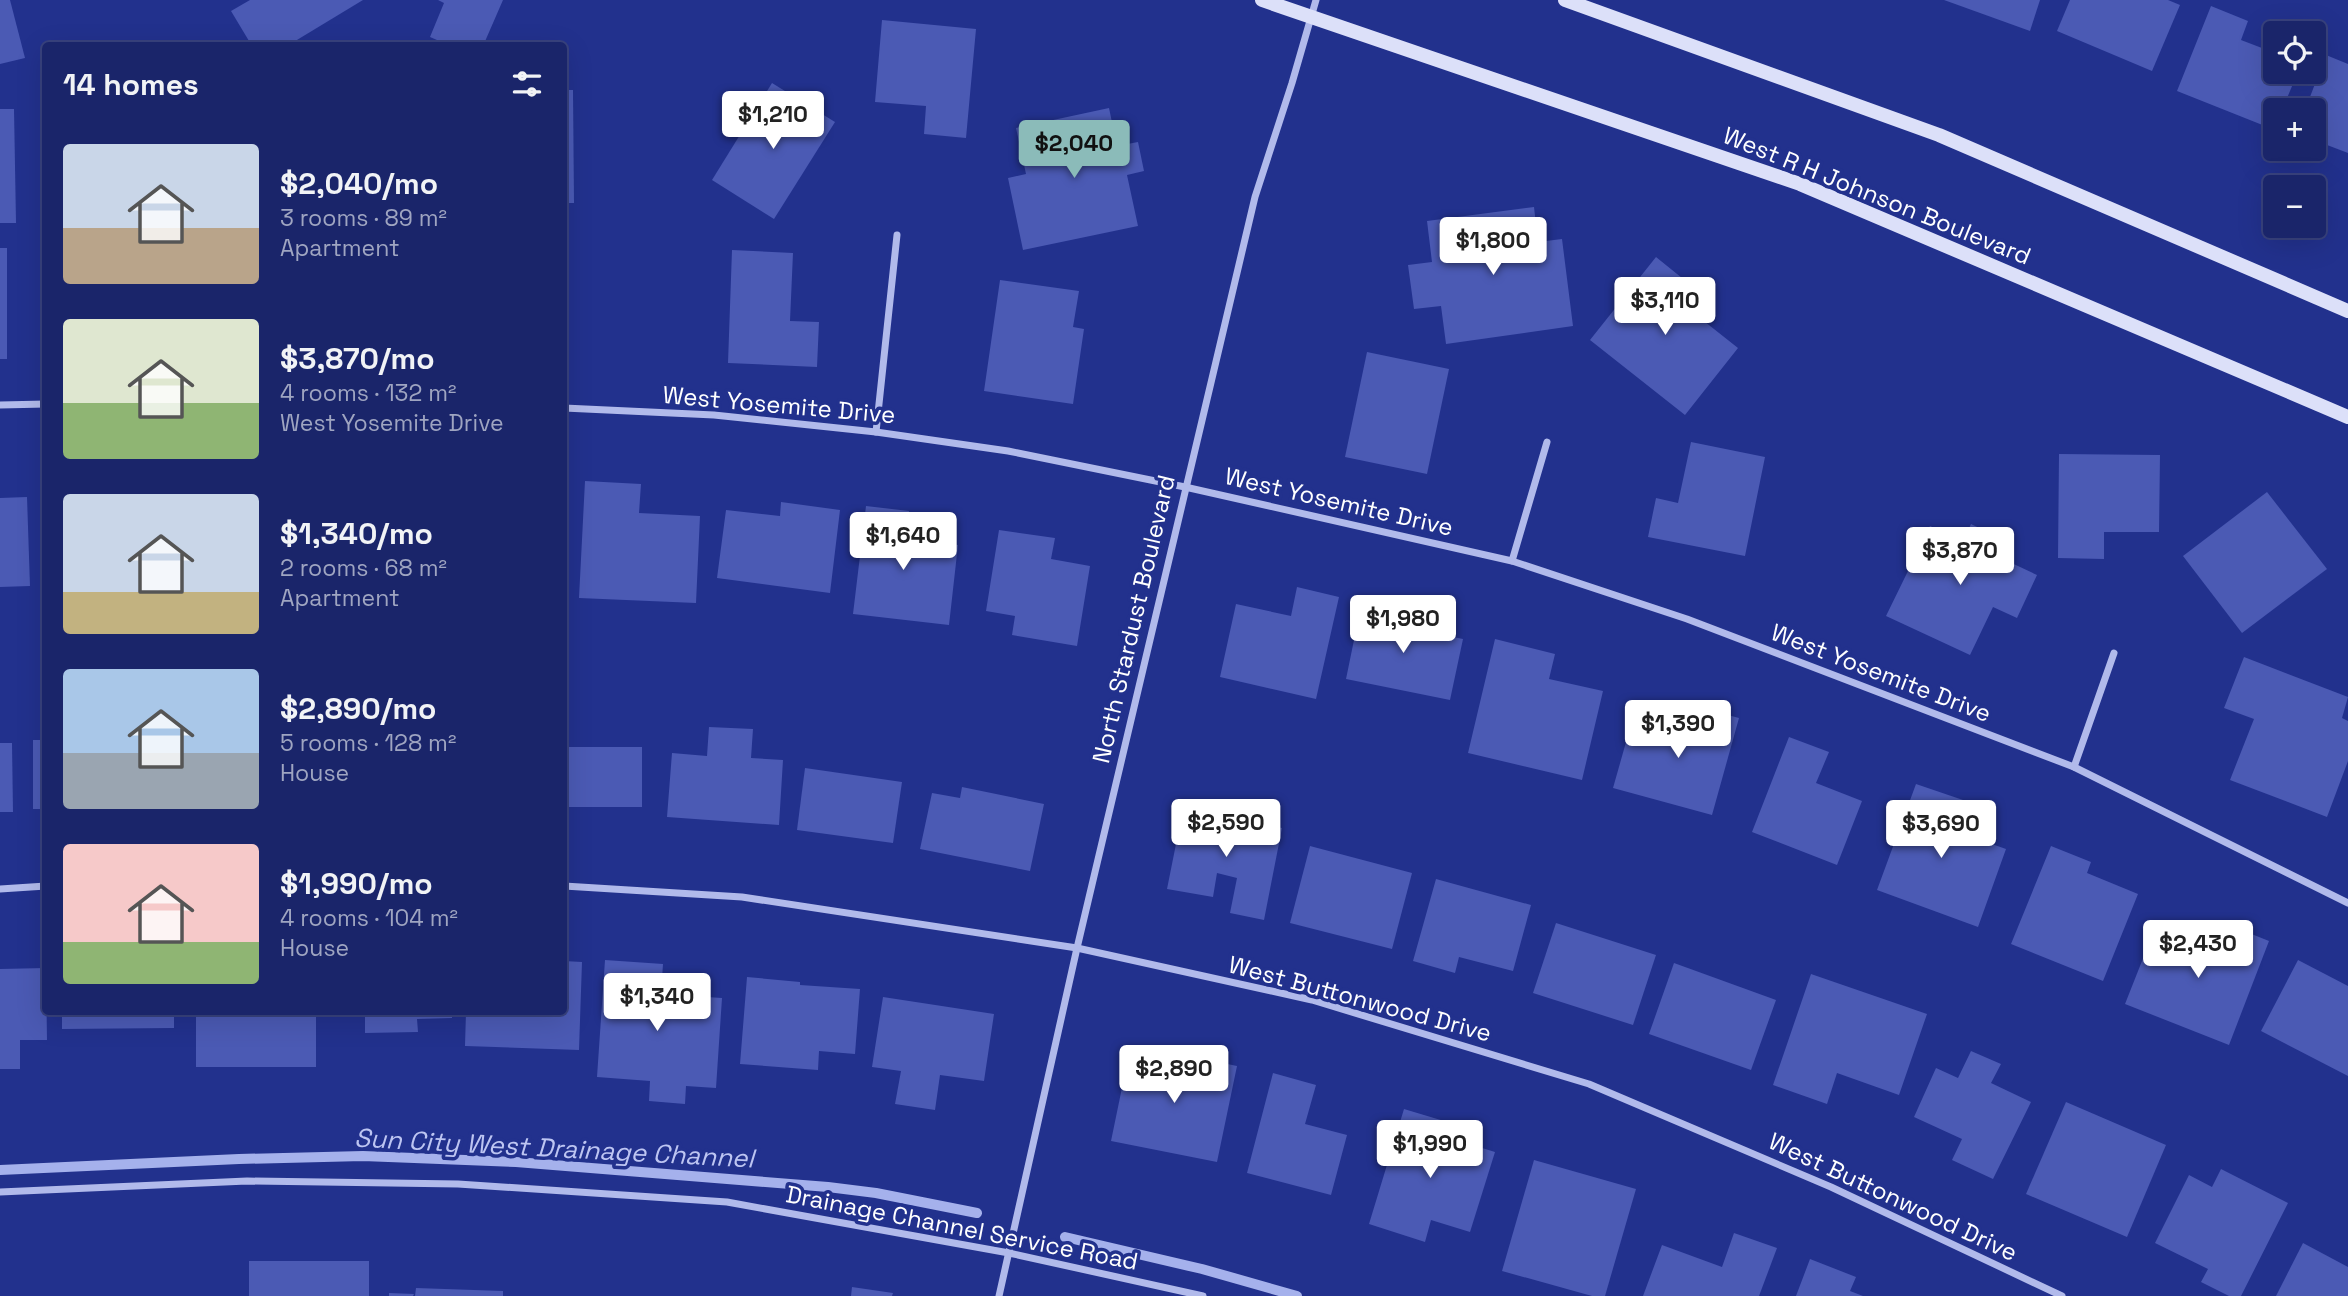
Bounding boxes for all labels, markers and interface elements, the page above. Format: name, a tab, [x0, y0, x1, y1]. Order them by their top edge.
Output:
map controls	[2263, 21, 2326, 238]
button: locate	[2263, 21, 2326, 84]
text: 14 homes	[63, 65, 199, 104]
icon: filters	[508, 65, 546, 103]
pin: $1,210	[716, 92, 830, 151]
button: +	[2263, 98, 2326, 161]
text: $1,210	[738, 99, 808, 129]
street label: West R H Johnson Boulevard	[1719, 119, 2036, 272]
pin: $2,040	[1017, 120, 1131, 180]
text: $2,040	[1035, 128, 1113, 158]
text: $2,040/mo	[280, 164, 438, 203]
icon: home	[119, 172, 203, 256]
button: −	[2263, 175, 2326, 238]
text: 3 rooms · 89 m²	[280, 203, 447, 233]
pin: $1,800	[1436, 218, 1550, 277]
text: $1,800	[1456, 225, 1530, 255]
text: Apartment	[280, 233, 400, 263]
pin: $3,110	[1608, 278, 1722, 337]
text: $3,110	[1630, 285, 1700, 315]
text: $3,870/mo	[280, 339, 435, 378]
icon: home	[119, 347, 203, 431]
text: 4 rooms · 132 m²	[280, 378, 456, 408]
street label: West Yosemite Drive	[661, 379, 897, 430]
text: West Yosemite Drive	[280, 408, 504, 438]
street label: West Yosemite Drive	[1222, 460, 1456, 543]
street label: North Stardust Boulevard	[1085, 472, 1182, 766]
pin: $1,640	[846, 512, 960, 572]
text: $1,340/mo	[280, 514, 433, 553]
text: $1,640	[866, 520, 940, 550]
icon: home	[119, 522, 203, 606]
pin: $3,870	[1903, 528, 2017, 587]
text: $3,870	[1922, 535, 1998, 565]
text: 2 rooms · 68 m²	[280, 553, 447, 583]
text: Apartment	[280, 583, 400, 613]
pin: $1,980	[1346, 596, 1460, 655]
text: $1,980	[1366, 603, 1440, 633]
street label: West Yosemite Drive	[1767, 616, 1996, 729]
text: $2,890/mo	[280, 689, 436, 728]
icon: home	[119, 697, 203, 781]
pin: $1,390	[1621, 700, 1735, 760]
text: $1,390	[1641, 708, 1715, 738]
text: 5 rooms · 128 m²	[280, 728, 456, 758]
text: House	[280, 758, 349, 788]
pin: $2,590	[1169, 800, 1283, 859]
pin: $3,690	[1884, 800, 1998, 860]
text: $2,590	[1187, 807, 1265, 837]
text: $3,690	[1902, 808, 1980, 838]
text: $1,990/mo	[280, 864, 433, 903]
icon: home	[119, 872, 203, 956]
text: 4 rooms · 104 m²	[280, 903, 458, 933]
pin: $2,430	[2141, 920, 2255, 980]
text: $2,430	[2159, 928, 2237, 958]
text: House	[280, 933, 349, 963]
street label: West Buttonwood Drive	[1225, 948, 1495, 1049]
pin: $1,340	[600, 974, 714, 1033]
text: $1,340	[620, 981, 694, 1011]
pin: $2,890	[1117, 1046, 1231, 1105]
text: $2,890	[1135, 1053, 1213, 1083]
pin: $1,990	[1373, 1120, 1487, 1180]
water label: Sun City West Drainage Channel	[353, 1121, 757, 1176]
street label: West Buttonwood Drive	[1764, 1125, 2023, 1268]
text: $1,990	[1393, 1128, 1467, 1158]
street label: Drainage Channel Service Road	[783, 1178, 1141, 1277]

